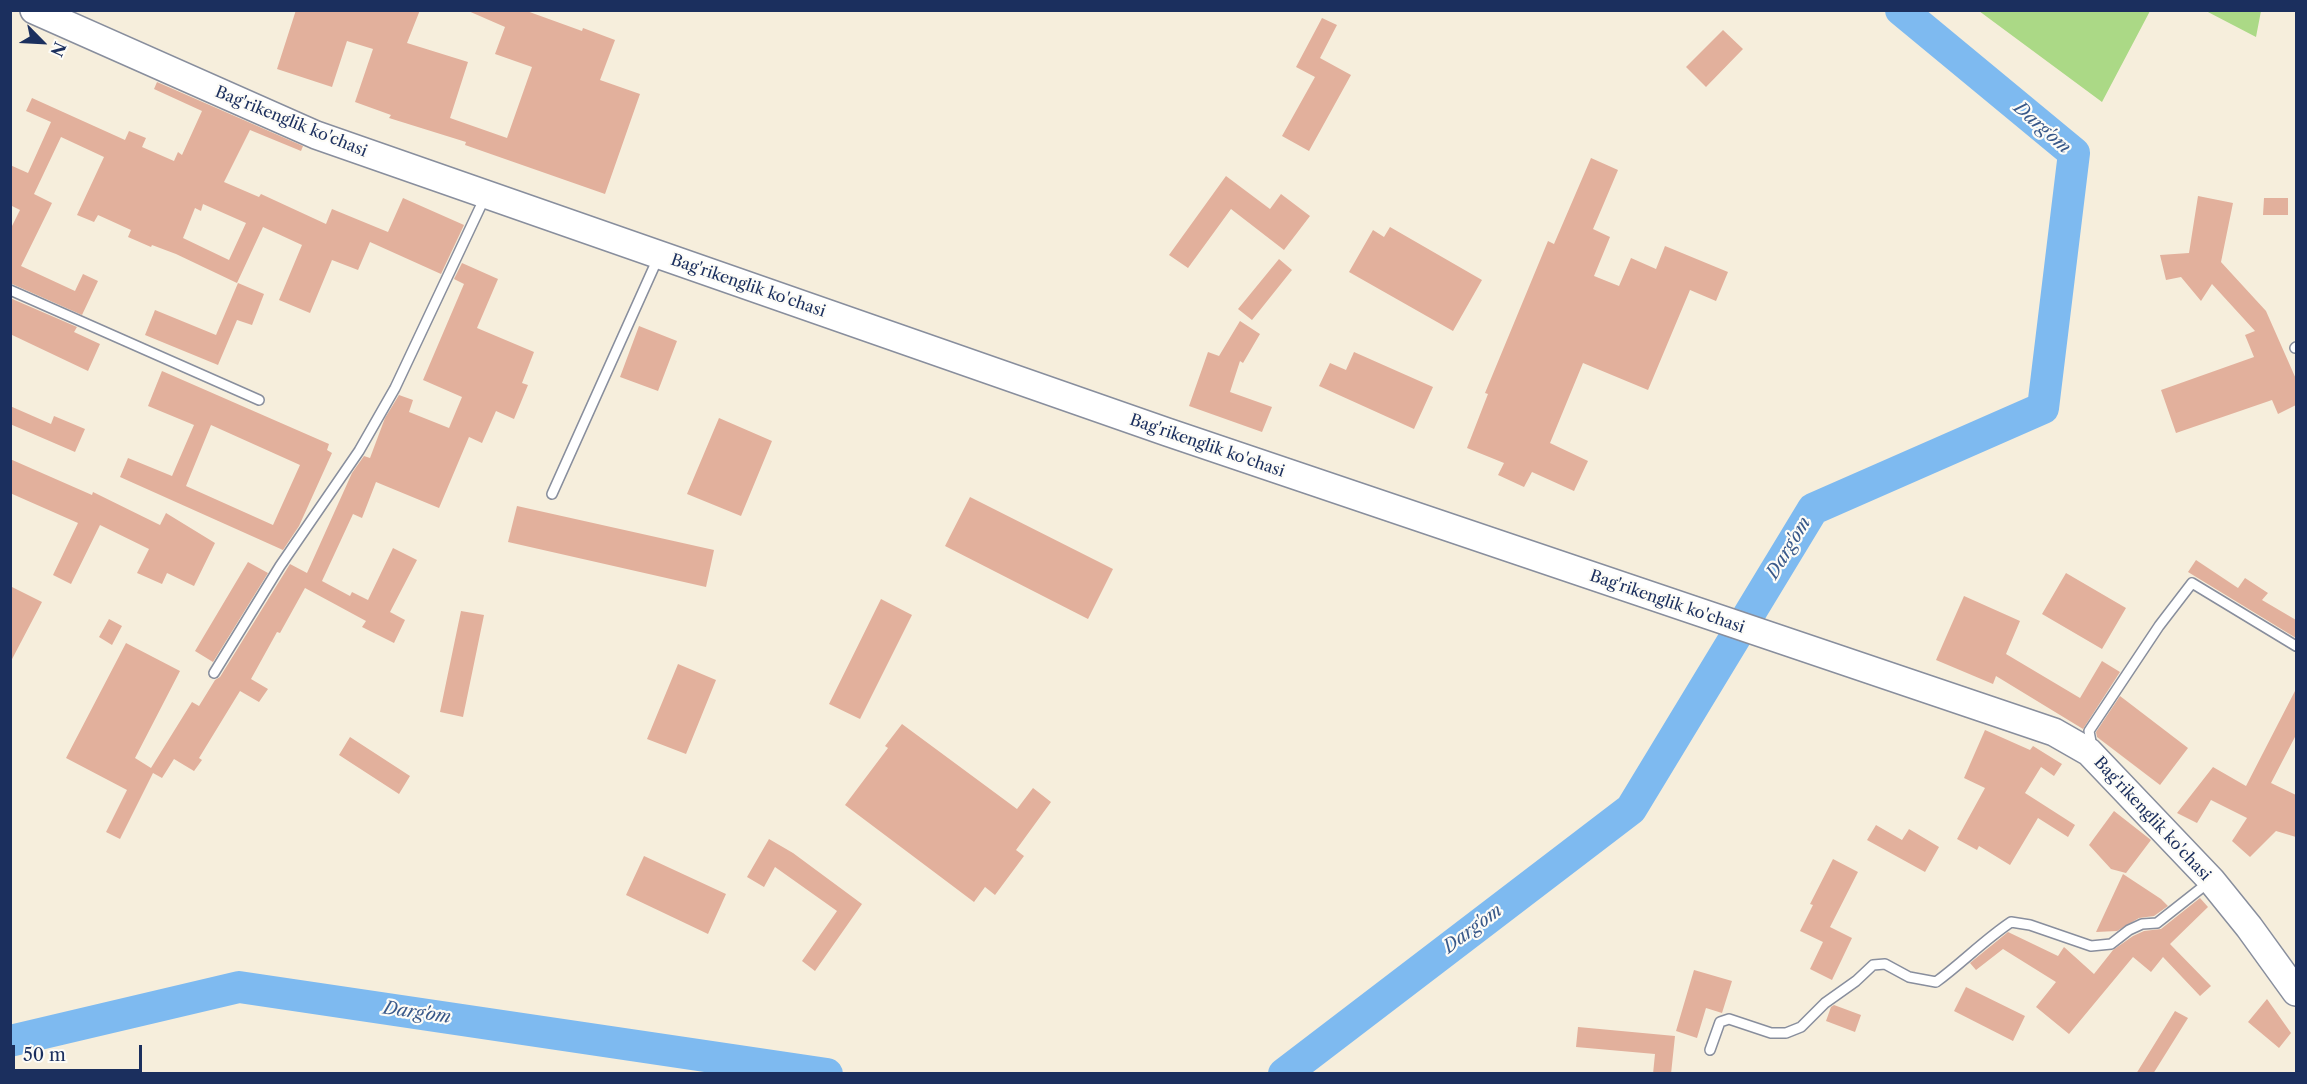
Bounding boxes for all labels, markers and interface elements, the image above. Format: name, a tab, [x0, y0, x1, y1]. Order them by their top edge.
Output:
north arrow	[12, 12, 72, 72]
text: N	[46, 39, 70, 60]
street label: Bag'rikenglik ko'chasi	[212, 83, 370, 161]
water label: Darg'om	[2009, 97, 2075, 159]
street label: Bag'rikenglik ko'chasi	[668, 250, 828, 322]
street label: Bag'rikenglik ko'chasi	[1127, 410, 1287, 482]
water label: Darg'om	[1762, 513, 1816, 583]
street label: Bag'rikenglik ko'chasi	[1587, 566, 1747, 638]
street label: Bag'rikenglik ko'chasi	[2090, 753, 2214, 885]
water label: Darg'om	[1439, 900, 1507, 958]
water label: Darg'om	[382, 998, 452, 1028]
scale bar	[15, 1033, 146, 1071]
text: 50 m	[23, 1044, 66, 1066]

